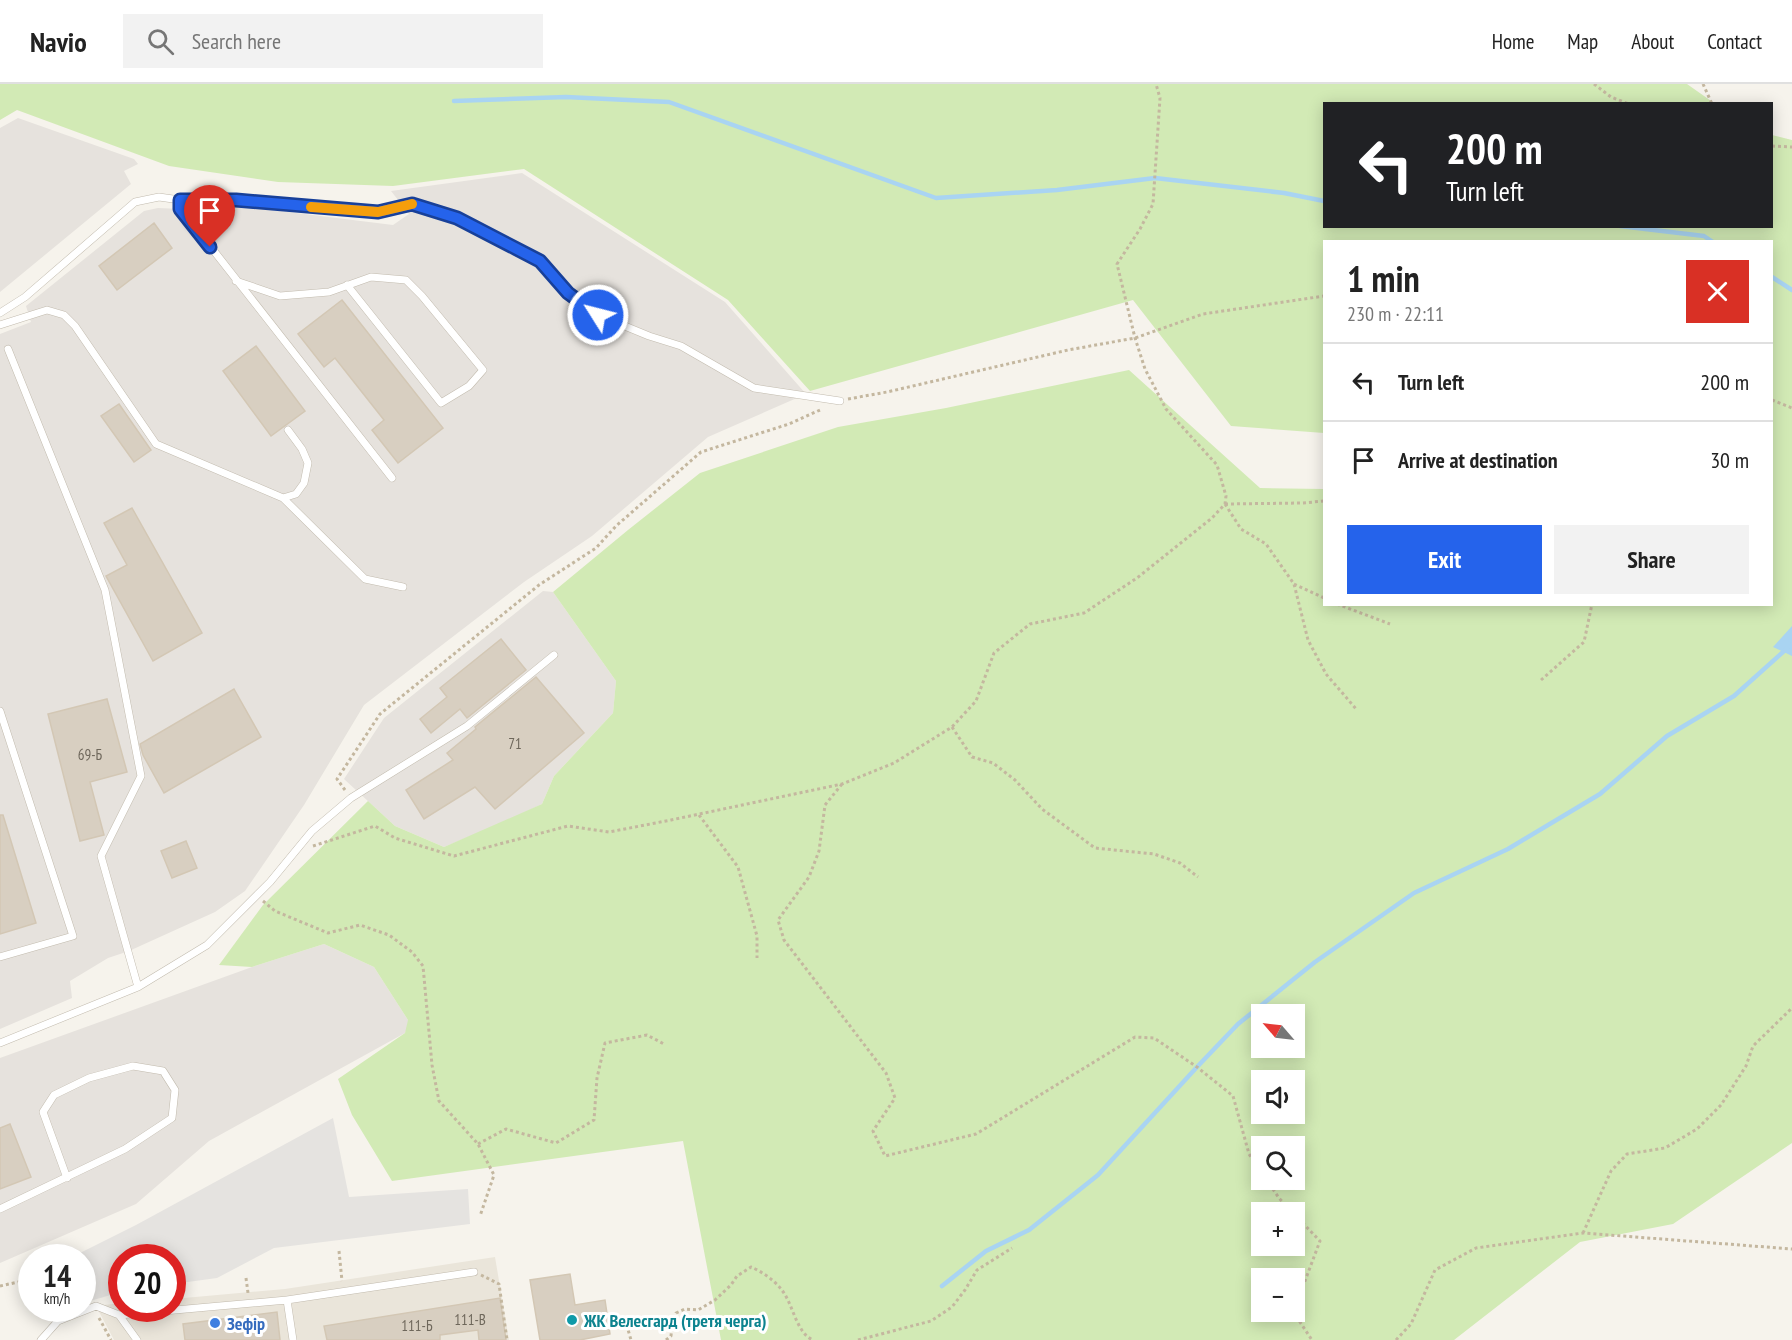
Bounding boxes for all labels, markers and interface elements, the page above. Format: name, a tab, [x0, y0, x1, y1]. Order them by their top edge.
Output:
search box	[123, 14, 543, 68]
text: Navio	[30, 23, 87, 60]
icon: search	[144, 25, 177, 58]
text: Search here	[192, 27, 281, 55]
text: Home	[1492, 28, 1534, 55]
text: Map	[1567, 28, 1598, 55]
text: About	[1631, 28, 1674, 55]
text: Contact	[1707, 28, 1762, 55]
text: 200 m	[1446, 121, 1543, 176]
icon: left	[1347, 126, 1425, 204]
text: Turn left	[1446, 174, 1524, 208]
pin	[184, 185, 235, 247]
icon: arrive	[193, 194, 226, 227]
text: 1 min	[1347, 255, 1420, 302]
button: close	[1686, 260, 1749, 323]
position arrow	[566, 283, 630, 347]
text: 230 m · 22:11	[1347, 301, 1444, 327]
icon: left	[1347, 366, 1380, 399]
text: Turn left	[1398, 368, 1464, 396]
text: 200 m	[1700, 368, 1749, 396]
icon: arrive	[1347, 444, 1380, 477]
text: Arrive at destination	[1398, 446, 1558, 474]
text: 30 m	[1710, 446, 1749, 474]
button: Exit	[1347, 525, 1542, 594]
button: Share	[1554, 525, 1749, 594]
house number: 71	[508, 734, 522, 753]
house number: 69-Б	[78, 745, 103, 764]
north arrow	[1251, 1004, 1305, 1058]
map controls	[1251, 1004, 1305, 1322]
button: sound	[1251, 1070, 1305, 1124]
button: search	[1251, 1136, 1305, 1190]
button: +	[1251, 1202, 1305, 1256]
speed limit sign: 20	[108, 1244, 186, 1322]
text: 14	[43, 1256, 71, 1295]
button: −	[1251, 1268, 1305, 1322]
text: km/h	[44, 1289, 70, 1308]
place label: ЖК Велесгард (третя черга)	[583, 1309, 766, 1332]
house number: 111-В	[454, 1310, 486, 1329]
place label: Зефір	[227, 1312, 265, 1335]
marker: ЖК Велесгард (третя черга)	[565, 1313, 579, 1327]
marker: Зефір	[208, 1316, 222, 1330]
house number: 111-Б	[401, 1316, 433, 1335]

